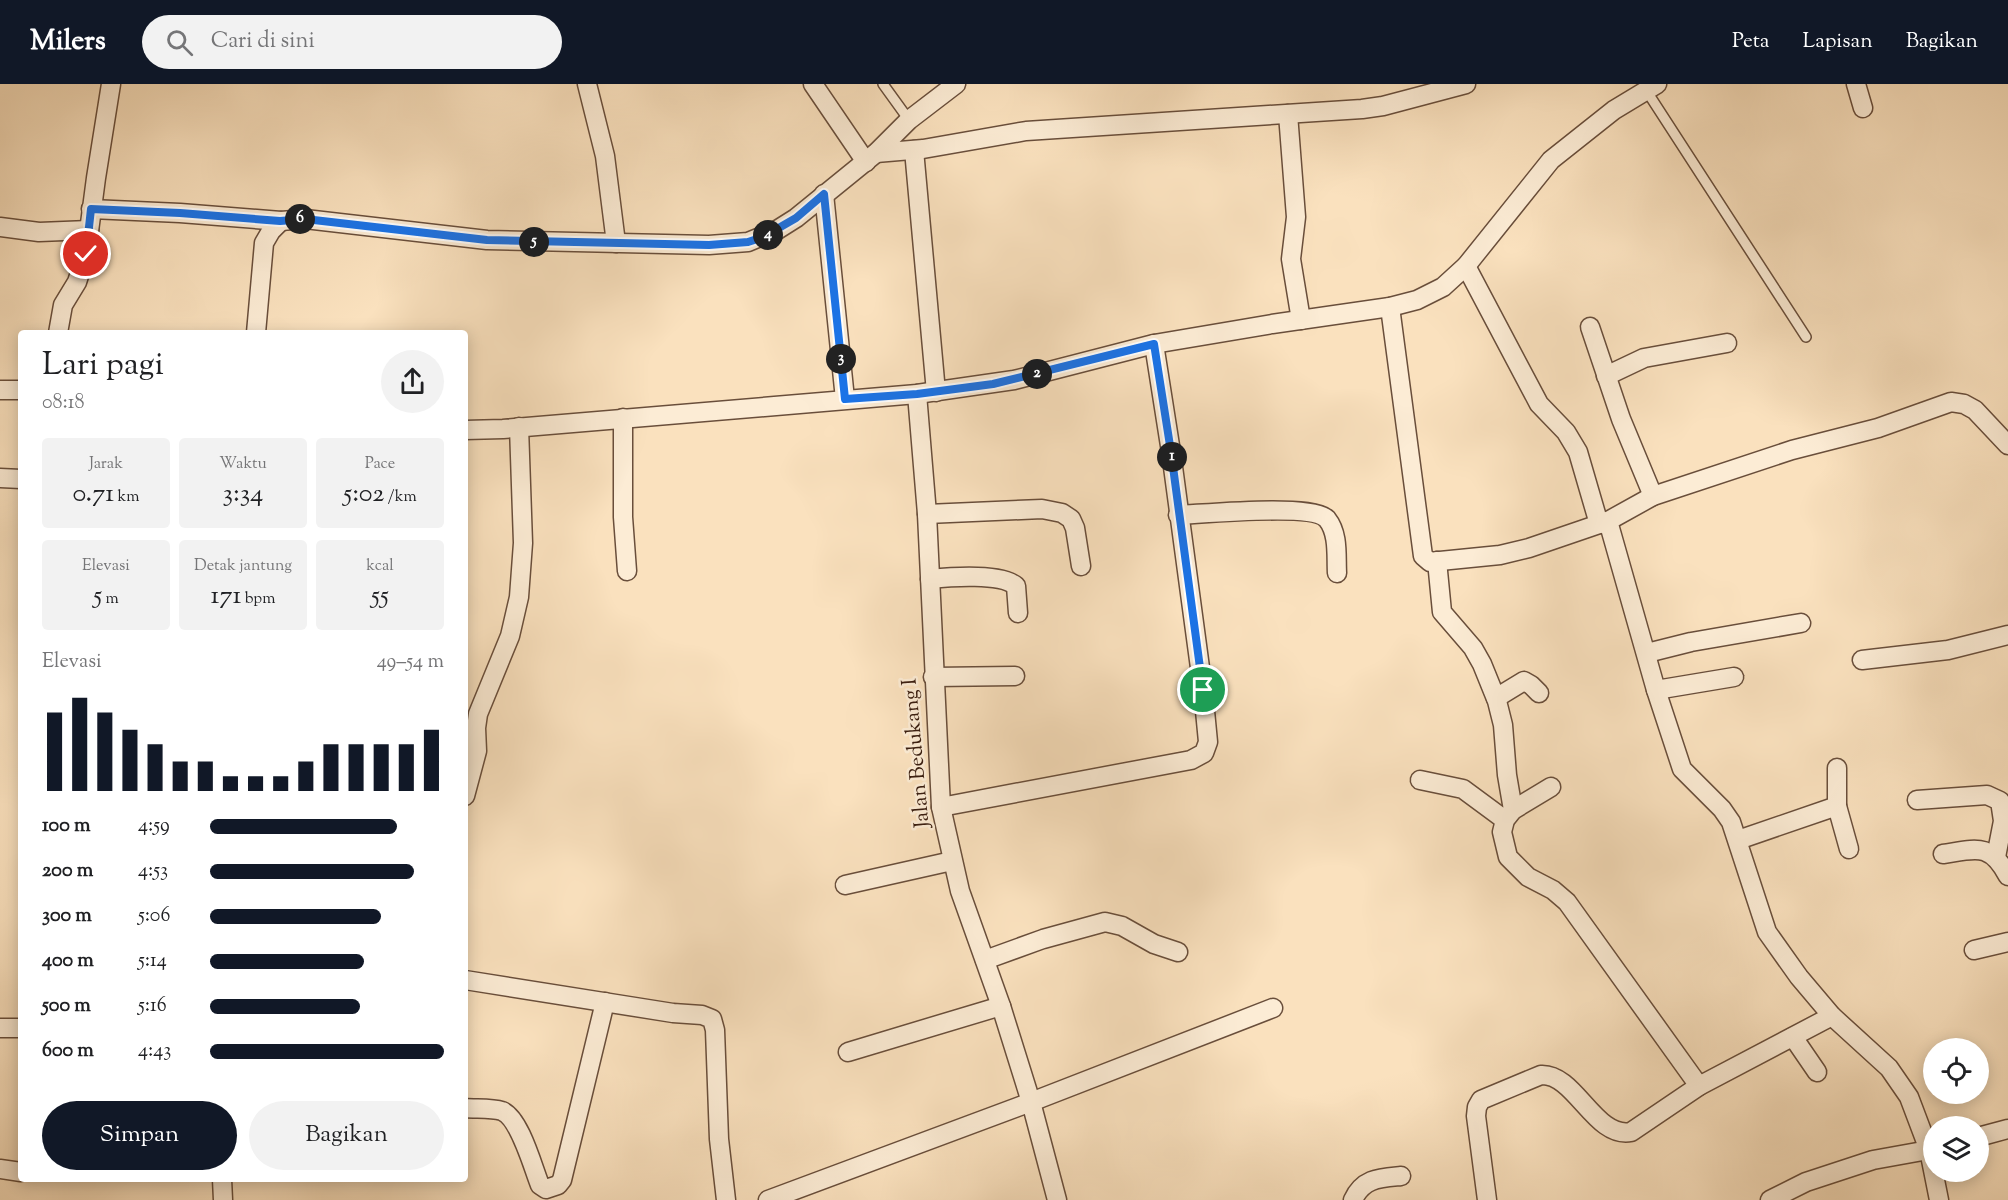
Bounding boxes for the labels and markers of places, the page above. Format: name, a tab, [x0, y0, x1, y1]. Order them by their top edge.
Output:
pin: 6	[285, 204, 315, 234]
pin: 4	[753, 220, 783, 250]
pin: 5	[519, 227, 549, 257]
pin	[60, 228, 111, 279]
pin: 3	[826, 344, 856, 374]
pin: 2	[1022, 359, 1052, 389]
pin: 1	[1157, 442, 1187, 472]
pin	[1177, 664, 1228, 715]

